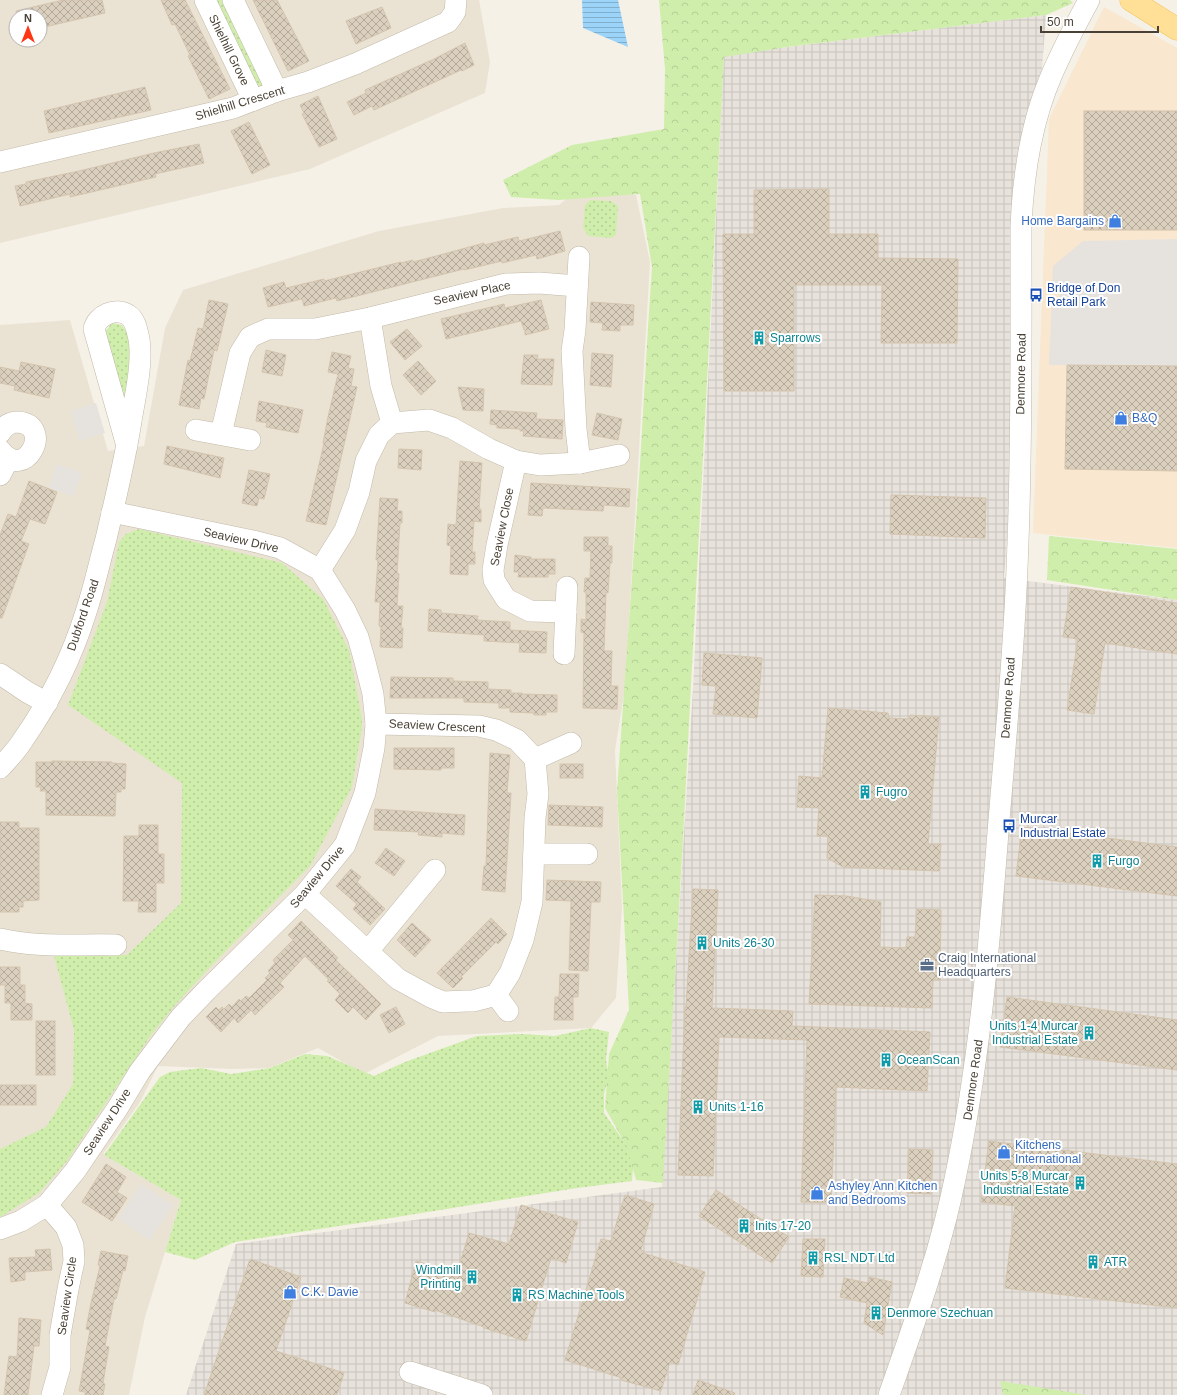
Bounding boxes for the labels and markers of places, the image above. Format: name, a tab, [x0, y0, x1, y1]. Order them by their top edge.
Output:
shop icon: Home Bargains	[1107, 213, 1123, 229]
place label: Home Bargains	[1021, 214, 1104, 228]
place label: Bridge of Don Retail Park	[1047, 281, 1120, 309]
bus stop icon: Bridge of Don Retail Park	[1028, 287, 1044, 303]
building icon: Sparrows	[751, 330, 767, 346]
place label: Sparrows	[770, 331, 821, 345]
shop icon: B&Q	[1113, 410, 1129, 426]
place label: B&Q	[1132, 411, 1157, 425]
building icon: Fugro	[857, 784, 873, 800]
place label: Fugro	[876, 785, 908, 799]
place label: Murcar Industrial Estate	[1020, 812, 1106, 840]
bus stop icon: Murcar Industrial Estate	[1001, 818, 1017, 834]
building icon: Furgo	[1089, 853, 1105, 869]
place label: Furgo	[1108, 854, 1140, 868]
building icon: Units 26-30	[694, 935, 710, 951]
place label: Units 26-30	[713, 936, 775, 950]
place label: Craig International Headquarters	[938, 951, 1036, 979]
office icon: Craig International Headquarters	[919, 957, 935, 973]
place label: Units 1-4 Murcar Industrial Estate	[989, 1019, 1078, 1047]
building icon: Units 1-4 Murcar Industrial Estate	[1081, 1025, 1097, 1041]
building icon: OceanScan	[878, 1052, 894, 1068]
place label: OceanScan	[897, 1053, 960, 1067]
building icon: Units 1-16	[690, 1099, 706, 1115]
place label: Units 1-16	[709, 1100, 764, 1114]
place label: Kitchens International	[1015, 1138, 1081, 1166]
shop icon: Kitchens International	[996, 1144, 1012, 1160]
place label: Units 5-8 Murcar Industrial Estate	[980, 1169, 1069, 1197]
building icon: Units 5-8 Murcar Industrial Estate	[1072, 1175, 1088, 1191]
place label: Ashyley Ann Kitchen and Bedrooms	[828, 1179, 937, 1207]
shop icon: Ashyley Ann Kitchen and Bedrooms	[809, 1185, 825, 1201]
building icon: Inits 17-20	[736, 1218, 752, 1234]
place label: Inits 17-20	[755, 1219, 811, 1233]
building icon: RSL NDT Ltd	[805, 1250, 821, 1266]
place label: RSL NDT Ltd	[824, 1251, 895, 1265]
building icon: ATR	[1085, 1254, 1101, 1270]
place label: ATR	[1104, 1255, 1127, 1269]
place label: Windmill Printing	[416, 1263, 461, 1291]
building icon: Windmill Printing	[464, 1269, 480, 1285]
shop icon: C.K. Davie	[282, 1284, 298, 1300]
place label: C.K. Davie	[301, 1285, 359, 1299]
building icon: RS Machine Tools	[509, 1287, 525, 1303]
place label: RS Machine Tools	[528, 1288, 625, 1302]
building icon: Denmore Szechuan	[868, 1305, 884, 1321]
place label: Denmore Szechuan	[887, 1306, 993, 1320]

